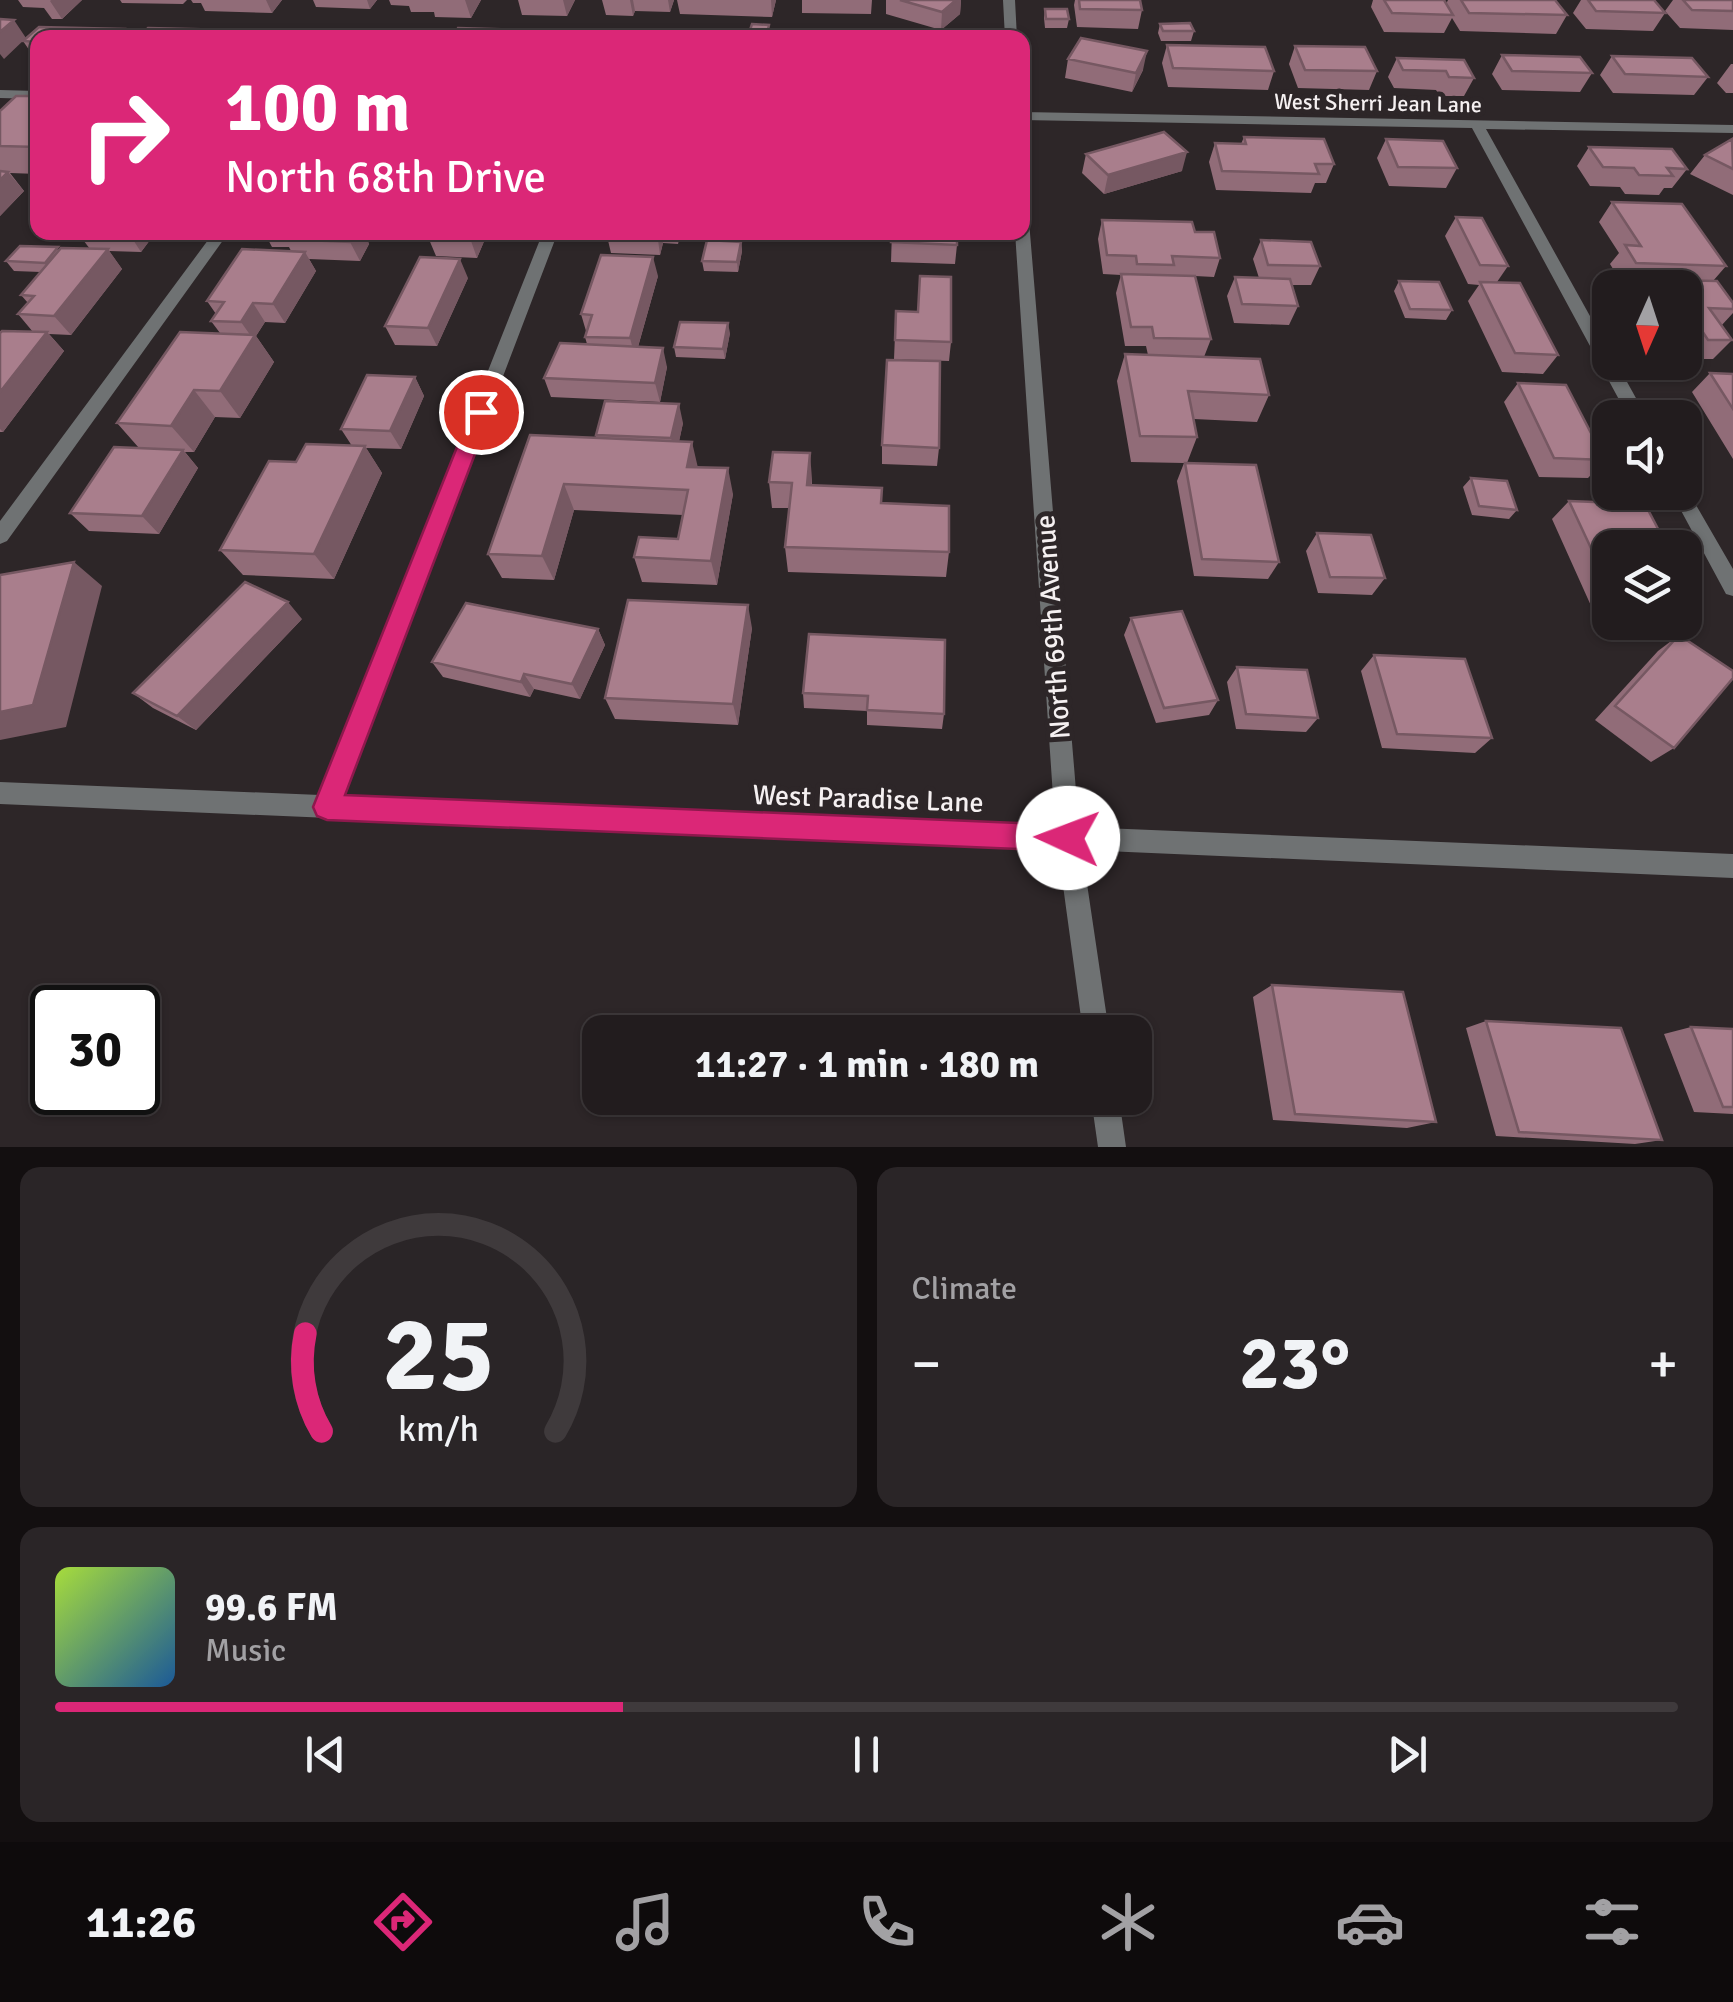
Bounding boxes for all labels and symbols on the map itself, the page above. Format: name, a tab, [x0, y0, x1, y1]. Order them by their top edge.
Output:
street label: West Sherri Jean Lane	[1274, 88, 1482, 118]
north arrow	[1592, 270, 1702, 380]
pin	[439, 370, 524, 455]
street label: North 69th Avenue	[1028, 514, 1078, 740]
street label: West Paradise Lane	[752, 778, 984, 820]
position arrow	[1016, 786, 1120, 890]
speed limit sign: 30	[30, 985, 160, 1115]

